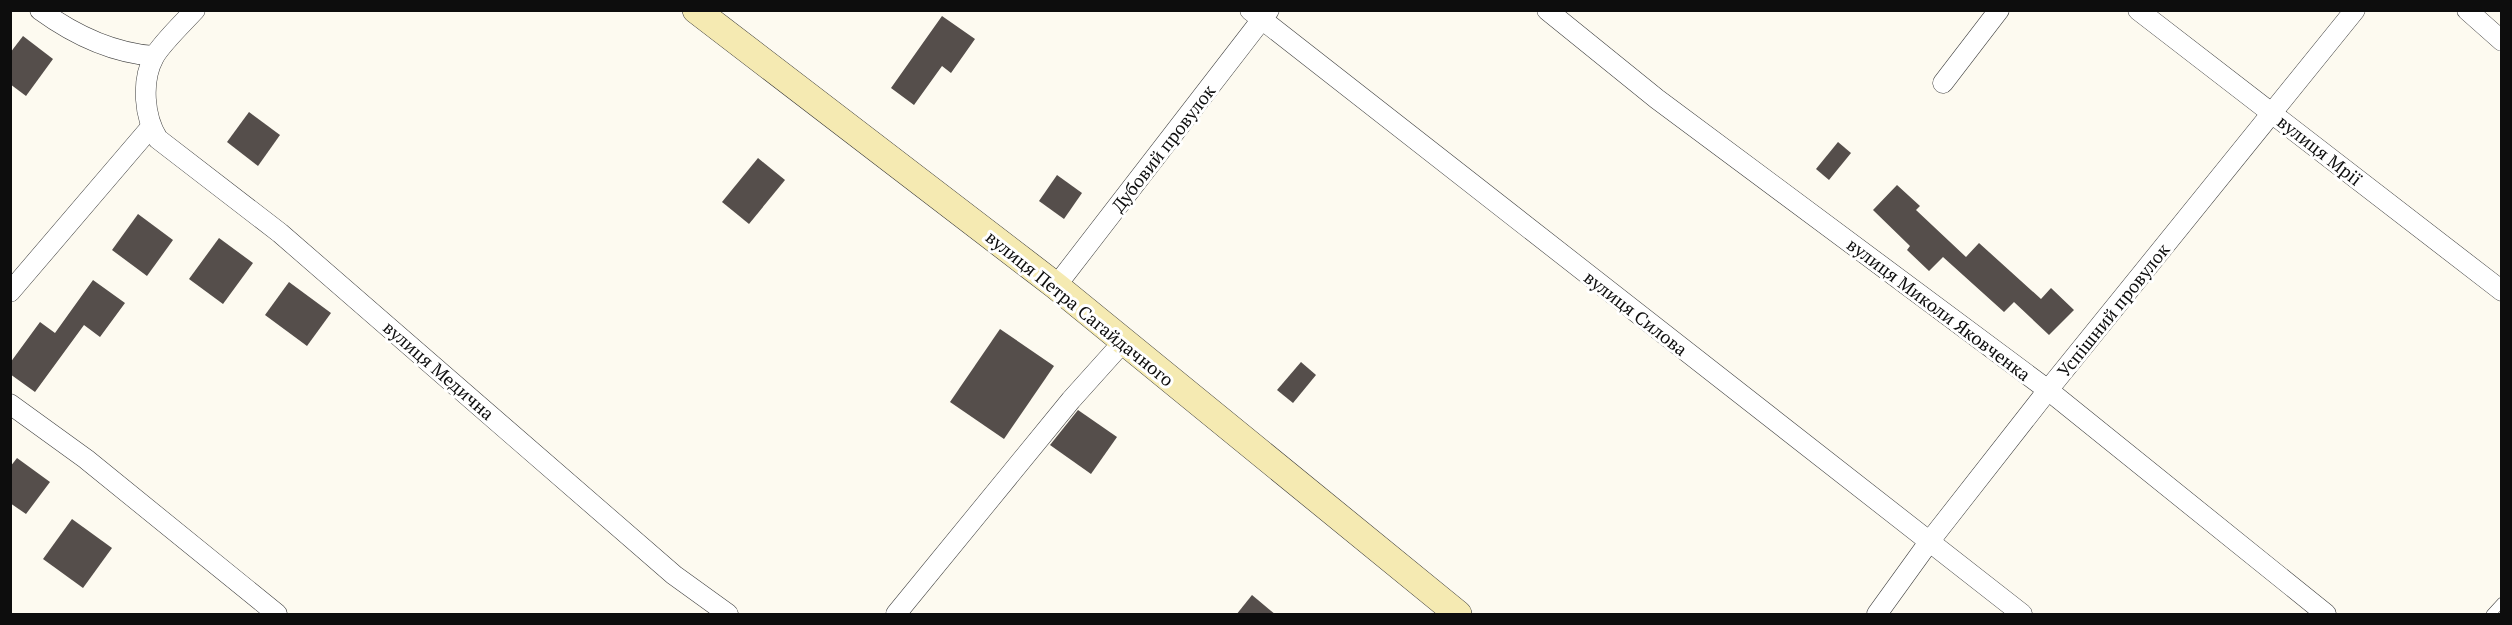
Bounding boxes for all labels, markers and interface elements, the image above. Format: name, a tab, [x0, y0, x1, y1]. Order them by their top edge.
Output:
street label: Дубовий провулок	[1106, 79, 1220, 217]
street label: вулиця Мрії	[2273, 109, 2367, 191]
street label: вулиця Петра Сагайдачного	[981, 225, 1179, 391]
street label: вулиця Миколи Яковченка	[1842, 232, 2036, 386]
street label: Успішний провулок	[2051, 238, 2175, 382]
street label: вулиця Силова	[1579, 265, 1693, 361]
street label: вулиця Медична	[378, 315, 500, 425]

